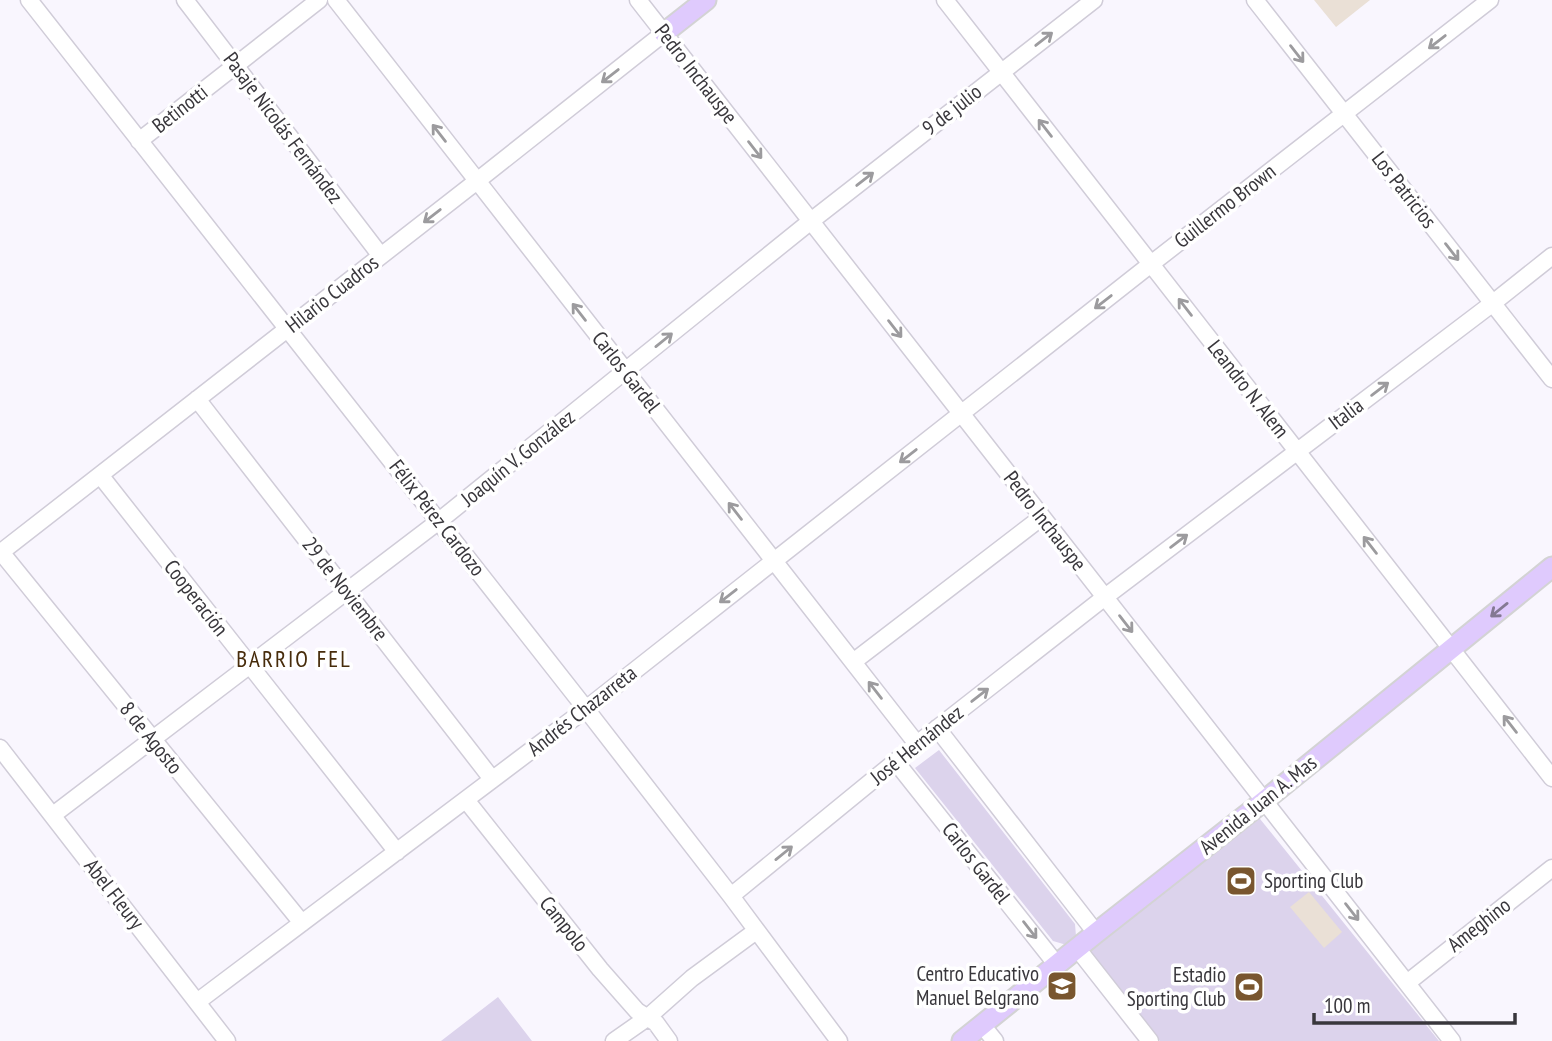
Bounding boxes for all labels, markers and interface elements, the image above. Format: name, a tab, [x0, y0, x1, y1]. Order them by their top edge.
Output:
street label: Pedro Inchauspe	[649, 18, 744, 129]
one-way arrow	[1034, 31, 1052, 46]
one-way arrow	[1428, 34, 1446, 49]
one-way arrow	[1290, 44, 1305, 62]
street label: Pasaje Nicolás Fernández	[218, 47, 349, 209]
one-way arrow	[602, 68, 620, 83]
street label: Betinotti	[146, 78, 213, 139]
street label: 9 de julio	[916, 78, 987, 141]
one-way arrow	[1037, 119, 1052, 138]
one-way arrow	[432, 124, 447, 142]
one-way arrow	[748, 141, 763, 159]
street label: Los Patricios	[1366, 146, 1443, 233]
street label: Guillermo Brown	[1168, 158, 1281, 254]
one-way arrow	[855, 172, 873, 187]
one-way arrow	[423, 209, 441, 224]
one-way arrow	[1445, 243, 1460, 261]
street label: Hilario Cuadros	[280, 249, 384, 338]
one-way arrow	[1094, 295, 1112, 310]
one-way arrow	[1177, 299, 1192, 317]
one-way arrow	[572, 303, 587, 322]
one-way arrow	[888, 320, 903, 338]
street label: Carlos Gardel	[586, 325, 667, 418]
one-way arrow	[654, 332, 672, 348]
street label: Leandro N. Alem	[1202, 334, 1295, 443]
one-way arrow	[1370, 381, 1388, 396]
street label: Italia	[1323, 392, 1369, 435]
street label: Joaquín V. González	[454, 403, 580, 512]
one-way arrow	[899, 448, 917, 463]
street label: Félix Pérez Cardozo	[384, 454, 491, 581]
street label: Pedro Inchauspe	[998, 465, 1093, 576]
one-way arrow	[727, 502, 742, 520]
street label: 29 de Noviembre	[296, 531, 394, 646]
one-way arrow	[1169, 534, 1188, 549]
one-way arrow	[1362, 536, 1378, 554]
street label: Cooperación	[158, 554, 235, 641]
one-way arrow	[720, 588, 738, 604]
one-way arrow	[1490, 602, 1508, 617]
one-way arrow	[1119, 615, 1134, 633]
district label: BARRIO FEL	[236, 644, 352, 673]
street label: Andrés Chazarreta	[521, 659, 642, 762]
one-way arrow	[867, 681, 882, 700]
one-way arrow	[970, 687, 989, 702]
street label: 8 de Agosto	[114, 696, 189, 779]
street label: José Hernández	[864, 699, 969, 791]
one-way arrow	[1503, 715, 1518, 734]
street label: Avenida Juan A. Mas	[1193, 749, 1322, 860]
street label: Carlos Gardel	[936, 816, 1017, 909]
one-way arrow	[775, 845, 793, 861]
street label: Abel Fleury	[78, 853, 150, 934]
sports icon: Sporting Club	[1224, 864, 1258, 898]
place label: Sporting Club	[1264, 867, 1363, 894]
street label: Campolo	[534, 890, 595, 957]
street label: Ameghino	[1442, 891, 1516, 958]
one-way arrow	[1344, 903, 1359, 921]
one-way arrow	[1022, 921, 1037, 939]
place label: Centro Educativo Manuel Belgrano	[916, 960, 1039, 1011]
place label: Estadio Sporting Club	[1127, 961, 1226, 1012]
school or university icon: Centro Educativo Manuel Belgrano	[1045, 969, 1079, 1003]
sports icon: Estadio Sporting Club	[1232, 970, 1266, 1004]
scale bar	[1314, 982, 1515, 1026]
text: 100 m	[1324, 992, 1370, 1019]

